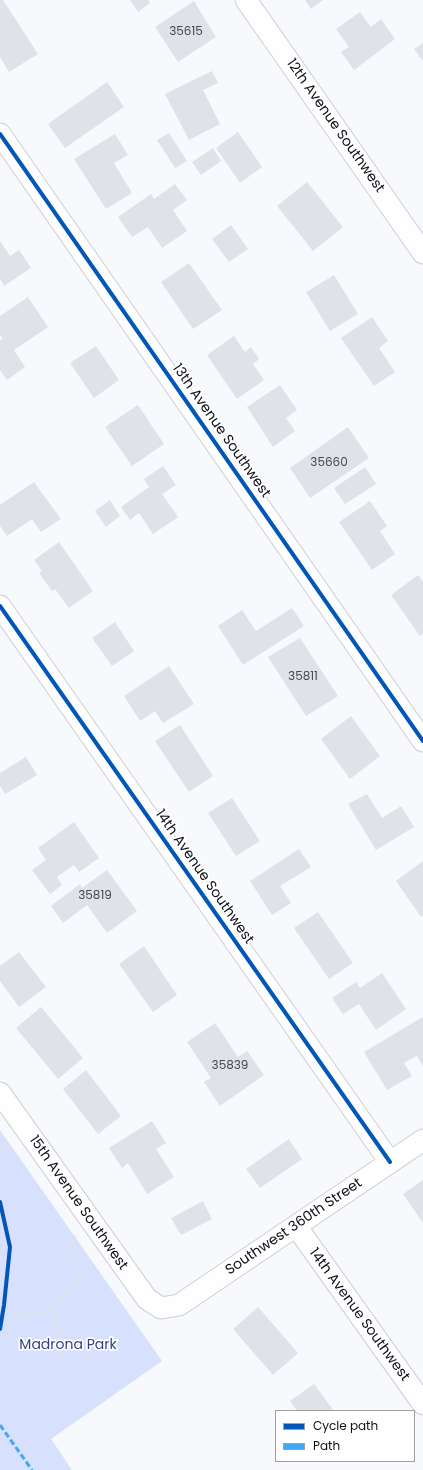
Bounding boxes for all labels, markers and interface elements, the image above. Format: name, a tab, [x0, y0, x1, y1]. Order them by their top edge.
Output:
house number: 35615	[169, 25, 203, 39]
street label: 12th Avenue Southwest	[282, 56, 388, 196]
street label: 13th Avenue Southwest	[168, 361, 274, 501]
house number: 35660	[310, 456, 348, 470]
house number: 35811	[288, 670, 318, 684]
street label: 14th Avenue Southwest	[151, 807, 257, 947]
house number: 35819	[78, 889, 112, 903]
house number: 35839	[212, 1059, 248, 1073]
street label: 15th Avenue Southwest	[25, 1133, 131, 1273]
street label: Southwest 360th Street	[222, 1175, 366, 1279]
street label: 14th Avenue Southwest	[305, 1245, 413, 1385]
park label: Madrona Park	[19, 1337, 117, 1353]
legend	[275, 1410, 415, 1462]
text: Cycle path	[313, 1417, 378, 1434]
text: Path	[313, 1437, 340, 1454]

